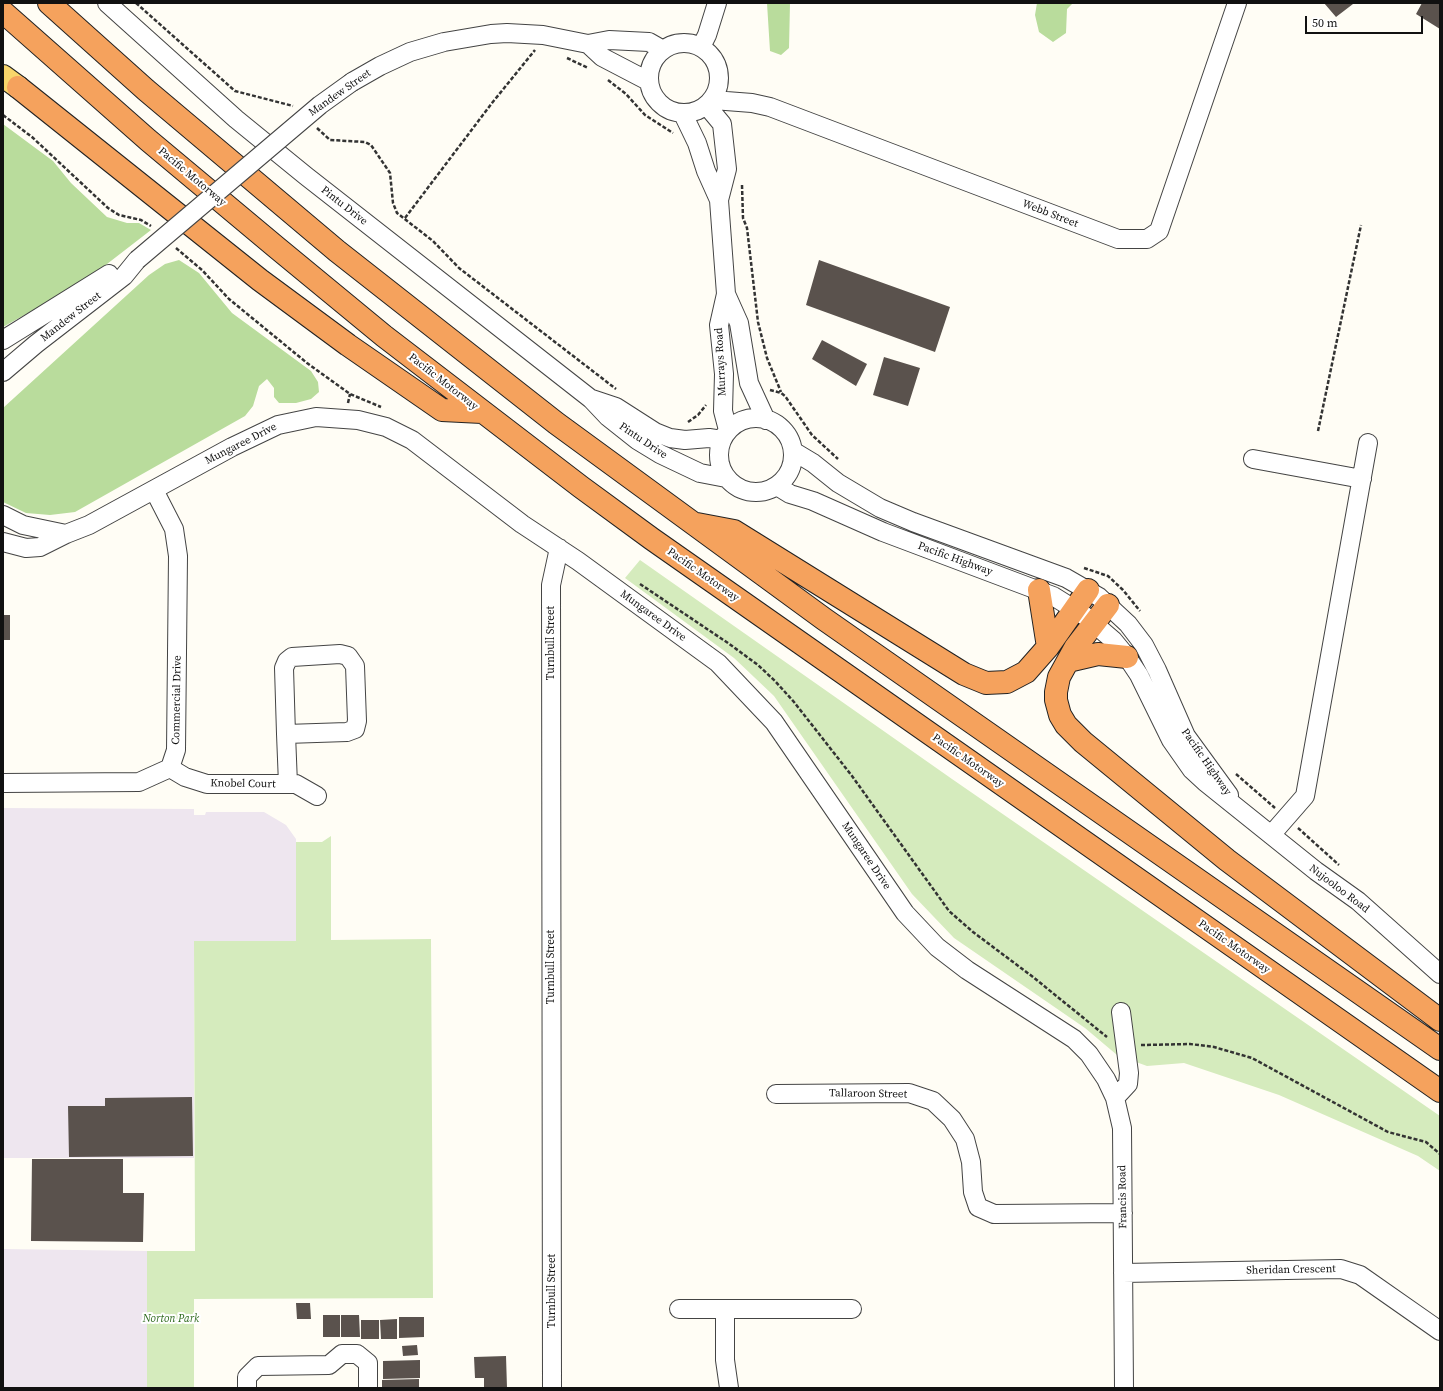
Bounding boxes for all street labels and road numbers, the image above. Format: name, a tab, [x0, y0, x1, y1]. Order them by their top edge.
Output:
street label: Mandew Street	[306, 67, 374, 119]
street label: Pacific Motorway	[155, 145, 229, 209]
street label: Pintu Drive	[318, 184, 370, 228]
street label: Webb Street	[1020, 197, 1080, 231]
street label: Mandew Street	[38, 289, 104, 345]
street label: Murrays Road	[713, 327, 729, 397]
street label: Pacific Motorway	[406, 351, 480, 413]
street label: Mungaree Drive	[203, 420, 279, 468]
street label: Pintu Drive	[616, 420, 670, 462]
street label: Pacific Highway	[916, 539, 994, 579]
street label: Pacific Motorway	[665, 545, 741, 605]
street label: Mungaree Drive	[617, 588, 689, 644]
street label: Turnbull Street	[544, 606, 558, 680]
street label: Commercial Drive	[170, 655, 184, 745]
street label: Pacific Highway	[1178, 726, 1234, 798]
street label: Pacific Motorway	[930, 731, 1006, 791]
street label: Knobel Court	[210, 777, 276, 791]
street label: Mungaree Drive	[839, 820, 893, 892]
street label: Nujooloo Road	[1306, 862, 1372, 916]
street label: Pacific Motorway	[1196, 917, 1272, 977]
street label: Turnbull Street	[544, 930, 558, 1004]
street label: Tallaroon Street	[829, 1087, 907, 1101]
street label: Francis Road	[1116, 1165, 1130, 1229]
street label: Turnbull Street	[545, 1254, 559, 1328]
street label: Sheridan Crescent	[1246, 1263, 1336, 1277]

